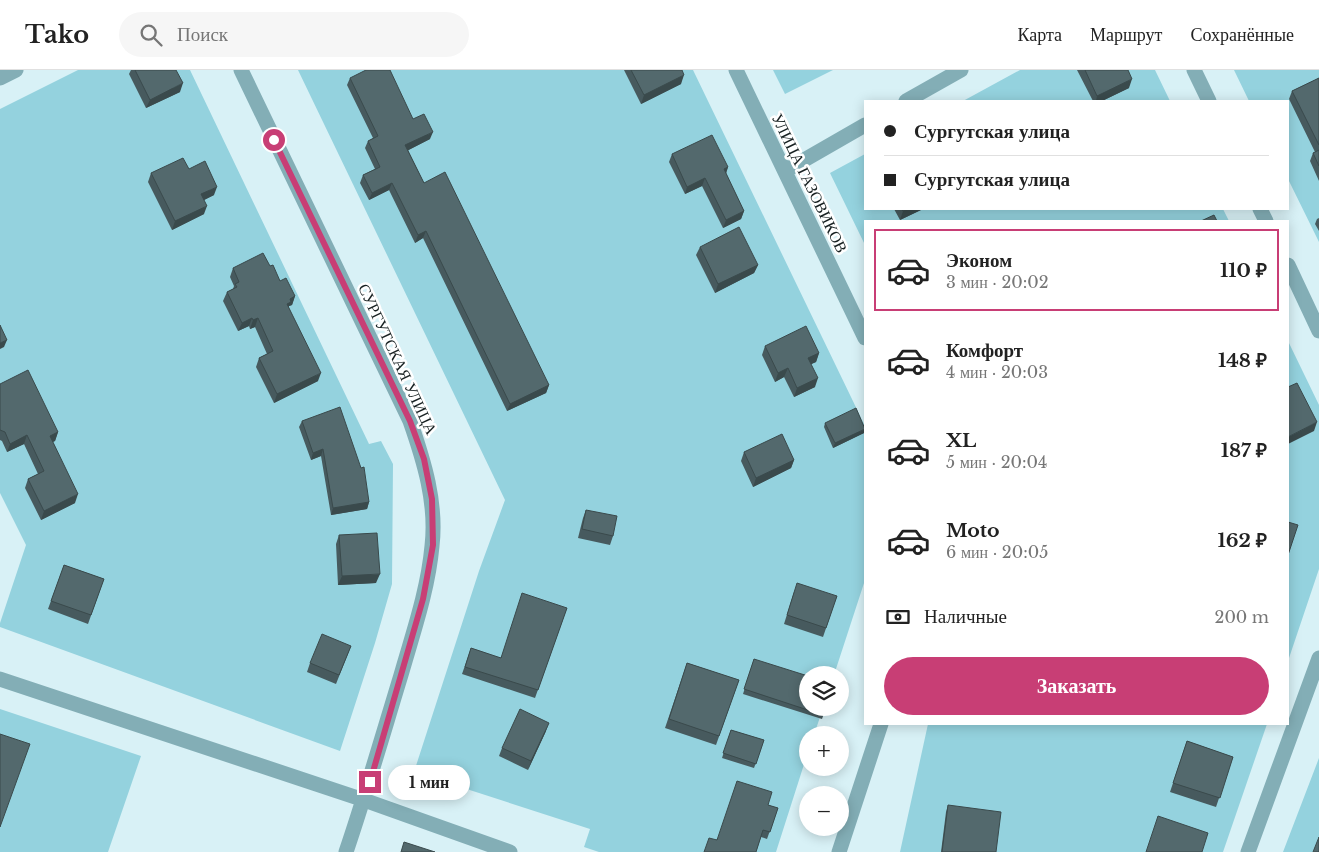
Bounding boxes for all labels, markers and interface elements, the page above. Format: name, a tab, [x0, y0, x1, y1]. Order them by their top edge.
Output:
search box	[119, 12, 469, 57]
text: Tako	[25, 20, 89, 49]
icon: search	[137, 21, 165, 49]
text: Поиск	[177, 23, 228, 46]
text: Карта	[1017, 24, 1062, 46]
text: Маршрут	[1090, 24, 1162, 46]
text: Сохранённые	[1190, 24, 1294, 46]
street label: УЛИЦА ГАЗОВИКОВ	[768, 110, 852, 256]
text: Сургутская улица	[914, 120, 1070, 143]
route start	[263, 129, 285, 151]
text: Сургутская улица	[914, 168, 1070, 191]
icon: car	[886, 248, 931, 293]
text: Эконом	[946, 249, 1012, 272]
text: 110 ₽	[1220, 259, 1267, 282]
text: 3 мин · 20:02	[946, 272, 1049, 292]
street label: СУРГУТСКАЯ УЛИЦА	[354, 280, 442, 438]
icon: car	[886, 338, 931, 383]
text: Комфорт	[946, 339, 1023, 362]
text: 148 ₽	[1218, 349, 1267, 372]
text: 4 мин · 20:03	[946, 362, 1048, 382]
icon: car	[886, 428, 931, 473]
text: XL	[946, 429, 976, 452]
text: 187 ₽	[1221, 439, 1267, 462]
text: 5 мин · 20:04	[946, 452, 1047, 472]
icon: car	[886, 518, 931, 563]
text: Moto	[946, 519, 1000, 542]
text: 162 ₽	[1217, 529, 1267, 552]
text: 6 мин · 20:05	[946, 542, 1048, 562]
icon: cash	[884, 603, 912, 631]
text: Наличные	[924, 605, 1007, 628]
text: 200 m	[1215, 607, 1269, 627]
button: Заказать	[884, 657, 1269, 715]
map controls	[799, 666, 849, 836]
button: layers	[799, 666, 849, 716]
button: +	[799, 726, 849, 776]
callout: 1 мин	[388, 764, 470, 800]
route end	[359, 771, 381, 793]
text: 1 мин	[409, 772, 449, 792]
button: −	[799, 786, 849, 836]

